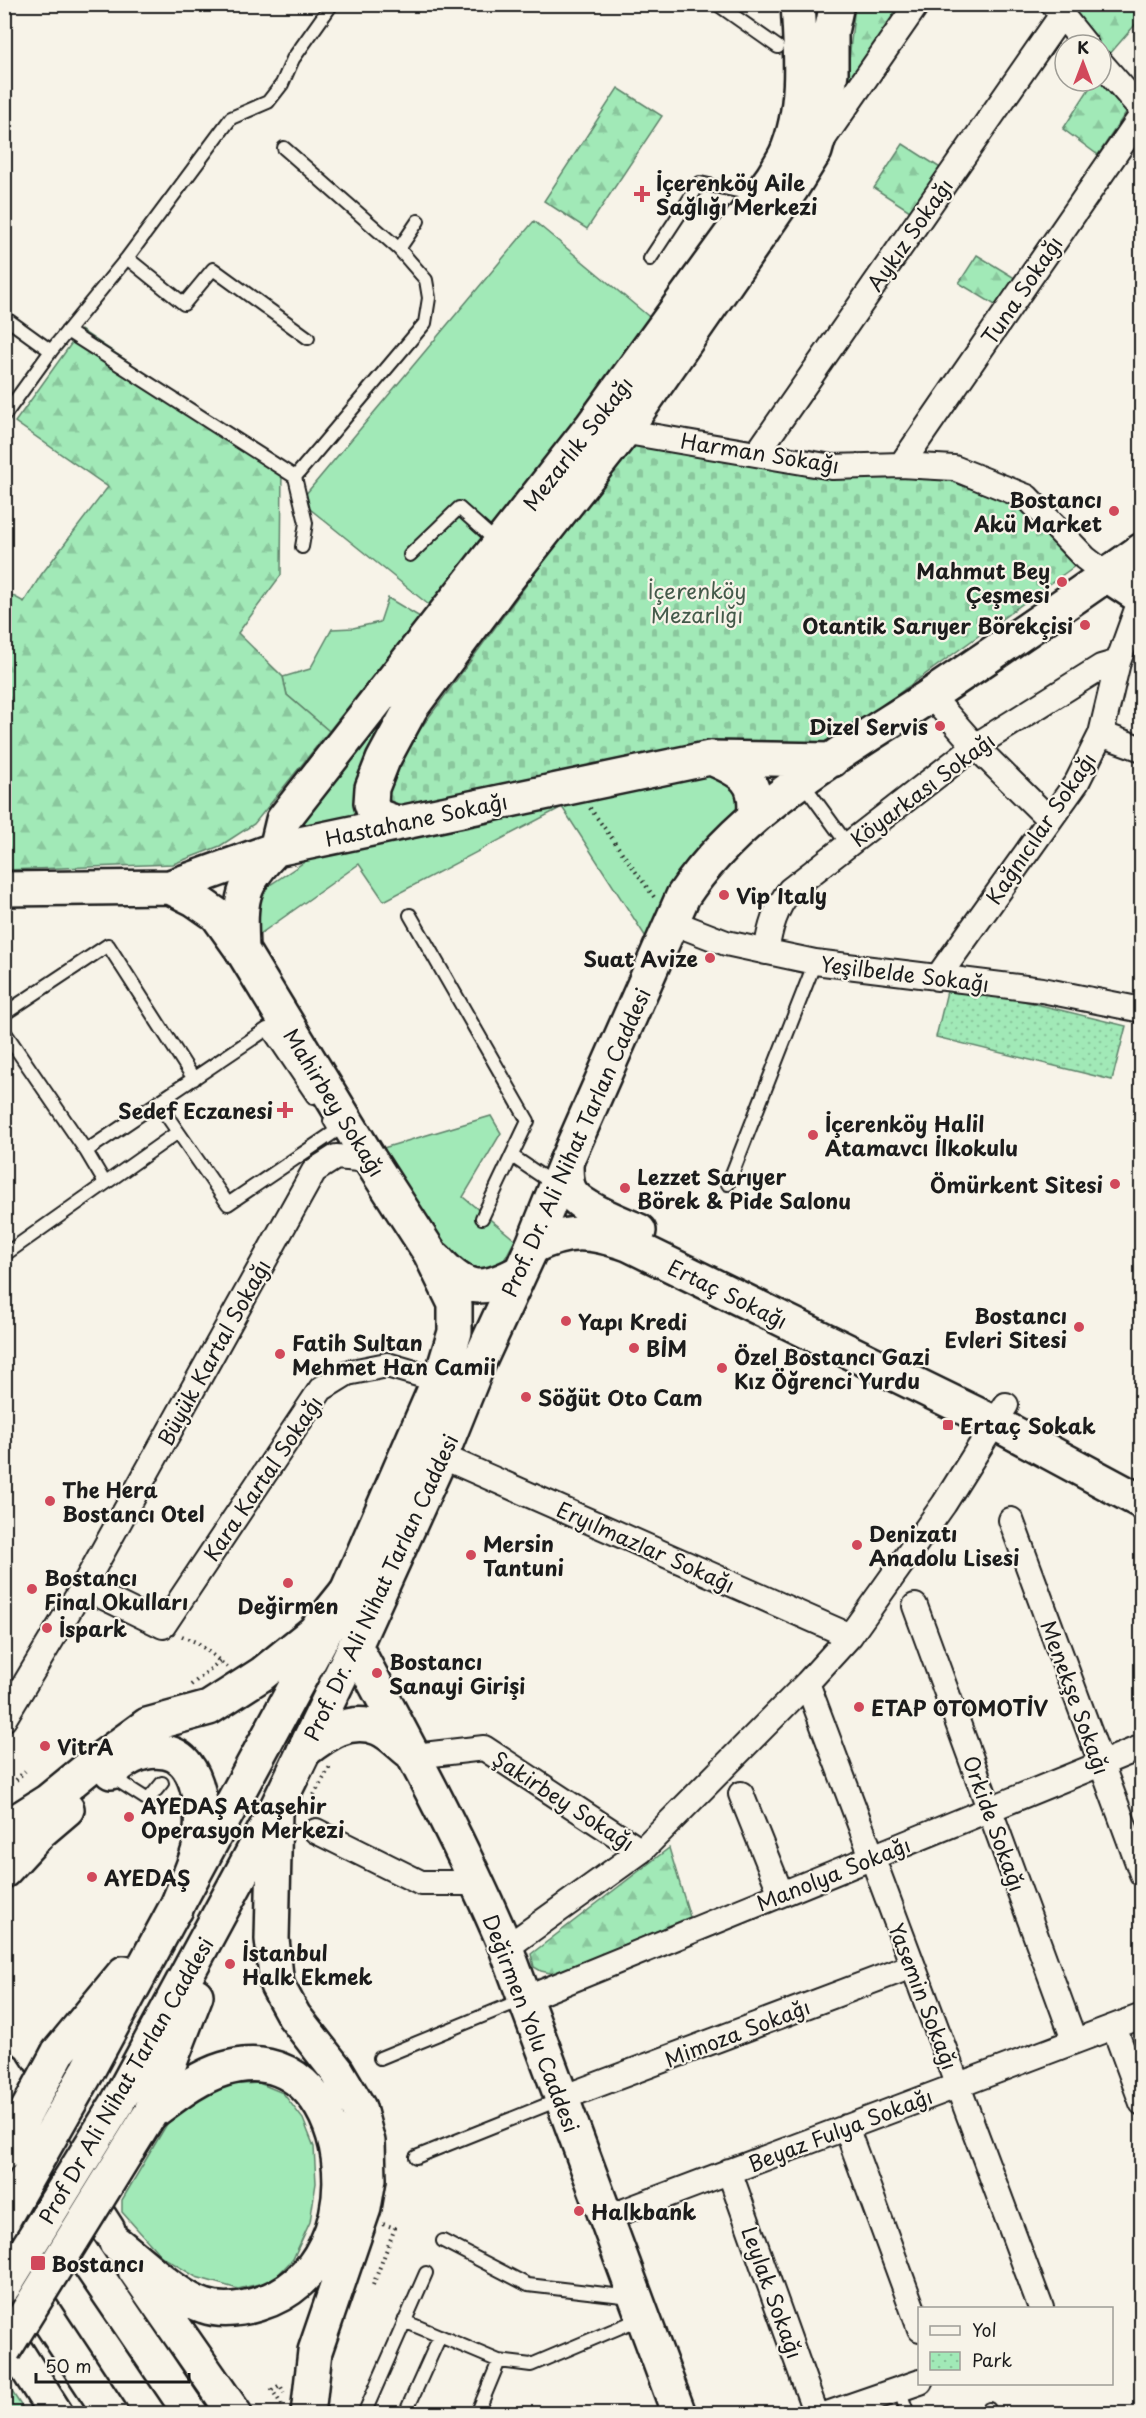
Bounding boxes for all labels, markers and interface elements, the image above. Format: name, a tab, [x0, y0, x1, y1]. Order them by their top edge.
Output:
north arrow	[1053, 33, 1113, 93]
text: K	[1077, 35, 1089, 59]
place label: İçerenköy Aile Sağlığı Merkezi	[656, 166, 817, 222]
street label: Aykız Sokağı	[858, 171, 960, 297]
marker: İçerenköy Aile Sağlığı Merkezi	[633, 185, 651, 203]
street label: Tuna Sokağı	[973, 229, 1069, 351]
street label: Mezarlık Sokağı	[514, 369, 640, 517]
street label: Harman Sokağı	[678, 424, 842, 480]
place label: Bostancı Akü Market	[973, 483, 1102, 539]
marker: Bostancı Akü Market	[1107, 504, 1121, 518]
place label: Mahmut Bey Çeşmesi	[916, 554, 1050, 610]
park label: İçerenköy Mezarlığı	[648, 574, 746, 630]
marker: Mahmut Bey Çeşmesi	[1055, 575, 1069, 589]
place label: Otantik Sarıyer Börekçisi	[802, 609, 1073, 641]
marker: Otantik Sarıyer Börekçisi	[1078, 618, 1092, 632]
place label: Dizel Servis	[809, 710, 928, 742]
marker: Dizel Servis	[933, 719, 947, 733]
street label: Köyarkası Sokağı	[843, 724, 1001, 854]
street label: Kağnıcılar Sokağı	[977, 745, 1103, 911]
street label: Hastahane Sokağı	[322, 784, 510, 854]
place label: Vip Italy	[736, 879, 827, 911]
marker: Vip Italy	[717, 888, 731, 902]
place label: Suat Avize	[583, 942, 698, 974]
street label: Yeşilbelde Sokağı	[819, 947, 991, 999]
marker: Suat Avize	[703, 951, 717, 965]
street label: Prof. Dr. Ali Nihat Tarlan Caddesi	[492, 982, 658, 1302]
street label: Mahirbey Sokağı	[276, 1022, 394, 1182]
place label: Sedef Eczanesi	[118, 1094, 273, 1126]
marker: Sedef Eczanesi	[278, 1103, 292, 1117]
place label: İçerenköy Halil Atamavcı İlkokulu	[825, 1107, 1018, 1163]
marker: İçerenköy Halil Atamavcı İlkokulu	[806, 1128, 820, 1142]
place label: Lezzet Sarıyer Börek & Pide Salonu	[637, 1160, 851, 1216]
place label: Ömürkent Sitesi	[930, 1168, 1103, 1200]
marker: Ömürkent Sitesi	[1108, 1177, 1122, 1191]
marker: Lezzet Sarıyer Börek & Pide Salonu	[618, 1181, 632, 1195]
street label: Ertaç Sokağı	[663, 1250, 793, 1336]
street label: Büyük Kartal Sokağı	[149, 1253, 277, 1451]
place label: Bostancı Evleri Sitesi	[944, 1299, 1067, 1355]
place label: Yapı Kredi	[578, 1305, 687, 1337]
marker: Yapı Kredi	[559, 1314, 573, 1328]
marker: Bostancı Evleri Sitesi	[1072, 1320, 1086, 1334]
place label: Fatih Sultan Mehmet Han Camii	[292, 1326, 496, 1382]
place label: BİM	[646, 1332, 687, 1364]
place label: Özel Bostancı Gazi Kız Öğrenci Yurdu	[734, 1340, 930, 1396]
marker: BİM	[627, 1341, 641, 1355]
marker: Fatih Sultan Mehmet Han Camii	[273, 1347, 287, 1361]
marker: Özel Bostancı Gazi Kız Öğrenci Yurdu	[715, 1361, 729, 1375]
place label: Söğüt Oto Cam	[538, 1381, 703, 1413]
street label: Kara Kartal Sokağı	[195, 1389, 329, 1567]
marker: Söğüt Oto Cam	[519, 1390, 533, 1404]
place label: Ertaç Sokak	[960, 1409, 1096, 1441]
marker: Ertaç Sokak	[941, 1418, 955, 1432]
street label: Prof. Dr. Ali Nihat Tarlan Caddesi	[295, 1428, 465, 1746]
place label: The Hera Bostancı Otel	[62, 1473, 205, 1529]
street label: Eryılmazlar Sokağı	[552, 1492, 740, 1600]
marker: The Hera Bostancı Otel	[43, 1494, 57, 1508]
place label: Denizatı Anadolu Lisesi	[869, 1517, 1020, 1573]
place label: Mersin Tantuni	[483, 1527, 564, 1583]
marker: Denizatı Anadolu Lisesi	[850, 1538, 864, 1552]
marker: Mersin Tantuni	[464, 1548, 478, 1562]
place label: Bostancı Final Okulları	[44, 1561, 188, 1617]
marker: Değirmen	[281, 1576, 295, 1590]
marker: Bostancı Final Okulları	[25, 1582, 39, 1596]
place label: Değirmen	[238, 1589, 338, 1621]
place label: İspark	[59, 1612, 127, 1644]
street label: Menekşe Sokağı	[1033, 1616, 1119, 1778]
marker: İspark	[40, 1621, 54, 1635]
place label: Bostancı Sanayi Girişi	[389, 1645, 525, 1701]
marker: Bostancı Sanayi Girişi	[370, 1666, 384, 1680]
place label: ETAP OTOMOTİV	[871, 1691, 1048, 1723]
marker: ETAP OTOMOTİV	[852, 1700, 866, 1714]
place label: VitrA	[57, 1730, 114, 1762]
marker: VitrA	[38, 1739, 52, 1753]
street label: Şakirbey Sokağı	[487, 1742, 641, 1858]
street label: Orkide Sokağı	[956, 1751, 1034, 1895]
place label: AYEDAŞ Ataşehir Operasyon Merkezi	[140, 1789, 345, 1845]
marker: AYEDAŞ Ataşehir Operasyon Merkezi	[122, 1810, 136, 1824]
street label: Manolya Sokağı	[751, 1827, 915, 1919]
place label: AYEDAŞ	[103, 1861, 190, 1893]
marker: AYEDAŞ	[85, 1870, 99, 1884]
street label: Değirmen Yolu Caddesi	[476, 1909, 588, 2137]
street label: Yasemin Sokağı	[881, 1918, 967, 2074]
street label: Prof Dr Ali Nihat Tarlan Caddesi	[30, 1931, 220, 2229]
place label: İstanbul Halk Ekmek	[242, 1936, 373, 1992]
marker: İstanbul Halk Ekmek	[223, 1957, 237, 1971]
street label: Mimoza Sokağı	[660, 1990, 814, 2074]
street label: Beyaz Fulya Sokağı	[743, 2079, 937, 2179]
place label: Halkbank	[591, 2195, 696, 2227]
marker: Halkbank	[572, 2204, 586, 2218]
street label: Leylak Sokağı	[734, 2221, 812, 2363]
place label: Bostancı	[51, 2247, 144, 2279]
marker: Bostancı	[29, 2254, 47, 2272]
legend	[918, 2307, 1113, 2385]
text: Yol	[972, 2316, 997, 2343]
scale bar	[36, 2346, 189, 2384]
text: Park	[972, 2346, 1012, 2373]
text: 50 m	[45, 2352, 92, 2379]

